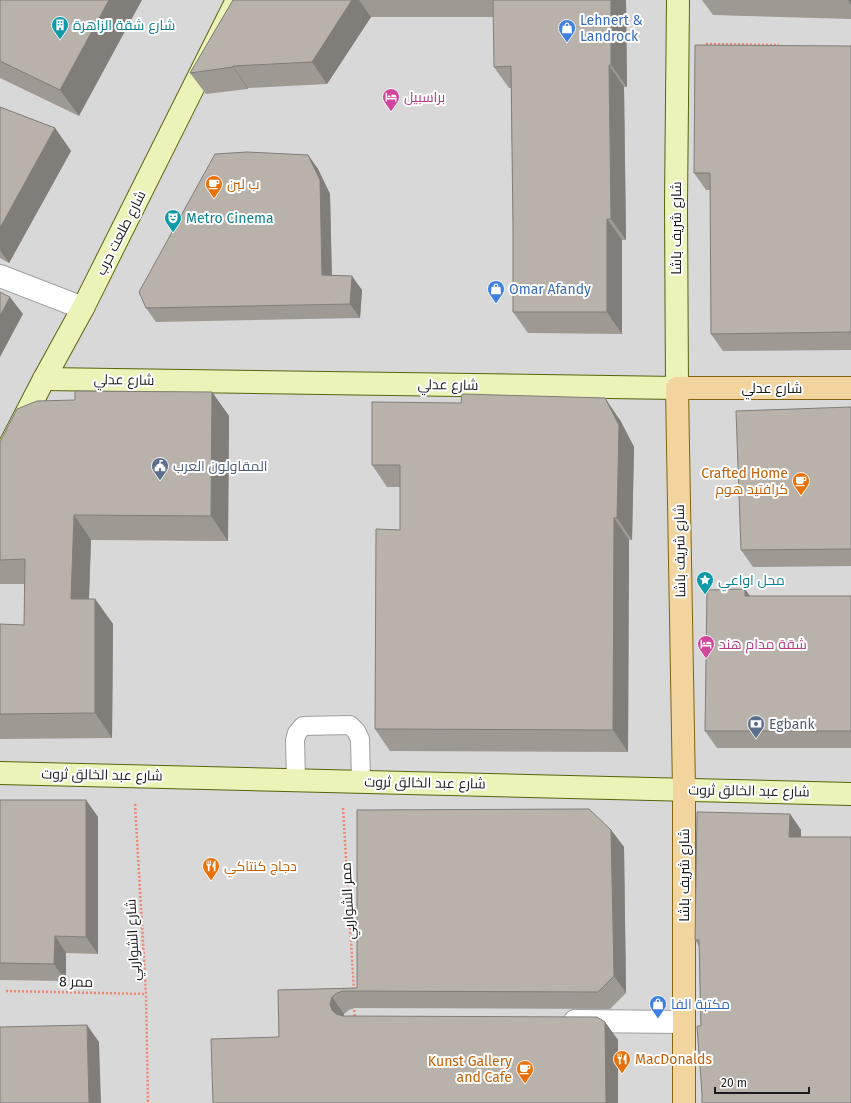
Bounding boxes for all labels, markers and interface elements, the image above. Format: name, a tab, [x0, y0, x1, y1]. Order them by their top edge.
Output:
place label: Lehnert & Landrock	[580, 12, 643, 45]
building icon: شارع شقة الزاهرة	[50, 15, 70, 40]
place label: شارع شقة الزاهرة	[73, 17, 175, 34]
shop icon: Lehnert & Landrock	[557, 18, 577, 43]
hotel icon: براسبيل	[381, 87, 401, 112]
place label: براسبيل	[404, 89, 445, 106]
cafe icon: ب لبن	[204, 174, 224, 199]
place label: ب لبن	[227, 176, 260, 193]
street label: شارع شريف باشا	[668, 181, 685, 275]
street label: شارع طلعت حرب	[92, 188, 150, 278]
theatre icon: Metro Cinema	[163, 208, 183, 233]
place label: Metro Cinema	[186, 210, 274, 227]
shop icon: Omar Afandy	[486, 279, 506, 304]
place label: Omar Afandy	[509, 281, 591, 298]
street label: شارع عدلي	[93, 371, 155, 392]
street label: شارع عدلي	[417, 376, 479, 397]
street label: شارع عدلي	[742, 380, 802, 400]
public building icon: المقاولون العرب	[150, 456, 170, 481]
place label: المقاولون العرب	[173, 458, 268, 475]
place label: Crafted Home كرافتيد هوم	[701, 465, 788, 499]
cafe icon: Crafted Home كرافتيد هوم	[791, 471, 811, 496]
street label: شارع شريف باشا	[671, 504, 689, 598]
place icon: محل اواعي	[695, 570, 715, 595]
place label: محل اواعي	[718, 572, 785, 592]
hotel icon: شقة مدام هند	[696, 634, 716, 659]
place label: شقة مدام هند	[719, 636, 807, 654]
bank icon: Egbank	[746, 714, 766, 739]
place label: Egbank	[769, 716, 815, 733]
street label: شارع عبد الخالق ثروت	[41, 765, 163, 785]
street label: شارع عبد الخالق ثروت	[364, 773, 486, 793]
street label: شارع عبد الخالق ثروت	[688, 781, 810, 801]
street label: شارع شريف باشا	[676, 828, 693, 922]
restaurant icon: دجاج كنتاكي	[201, 856, 221, 881]
place label: دجاج كنتاكي	[224, 858, 297, 878]
street label: ممر الشواربي	[337, 862, 362, 940]
street label: شارع الشواربي	[122, 898, 147, 981]
street label: ممر 8	[59, 973, 93, 991]
shop icon: مكتبة الفا	[648, 994, 668, 1019]
place label: مكتبة الفا	[671, 996, 730, 1013]
restaurant icon: MacDonalds	[612, 1049, 632, 1074]
place label: MacDonalds	[635, 1051, 712, 1068]
place label: Kunst Gallery and Cafe	[428, 1053, 512, 1086]
cafe icon: Kunst Gallery and Cafe	[515, 1059, 535, 1084]
scale bar	[715, 1069, 809, 1095]
text: 20 m	[721, 1076, 747, 1090]

